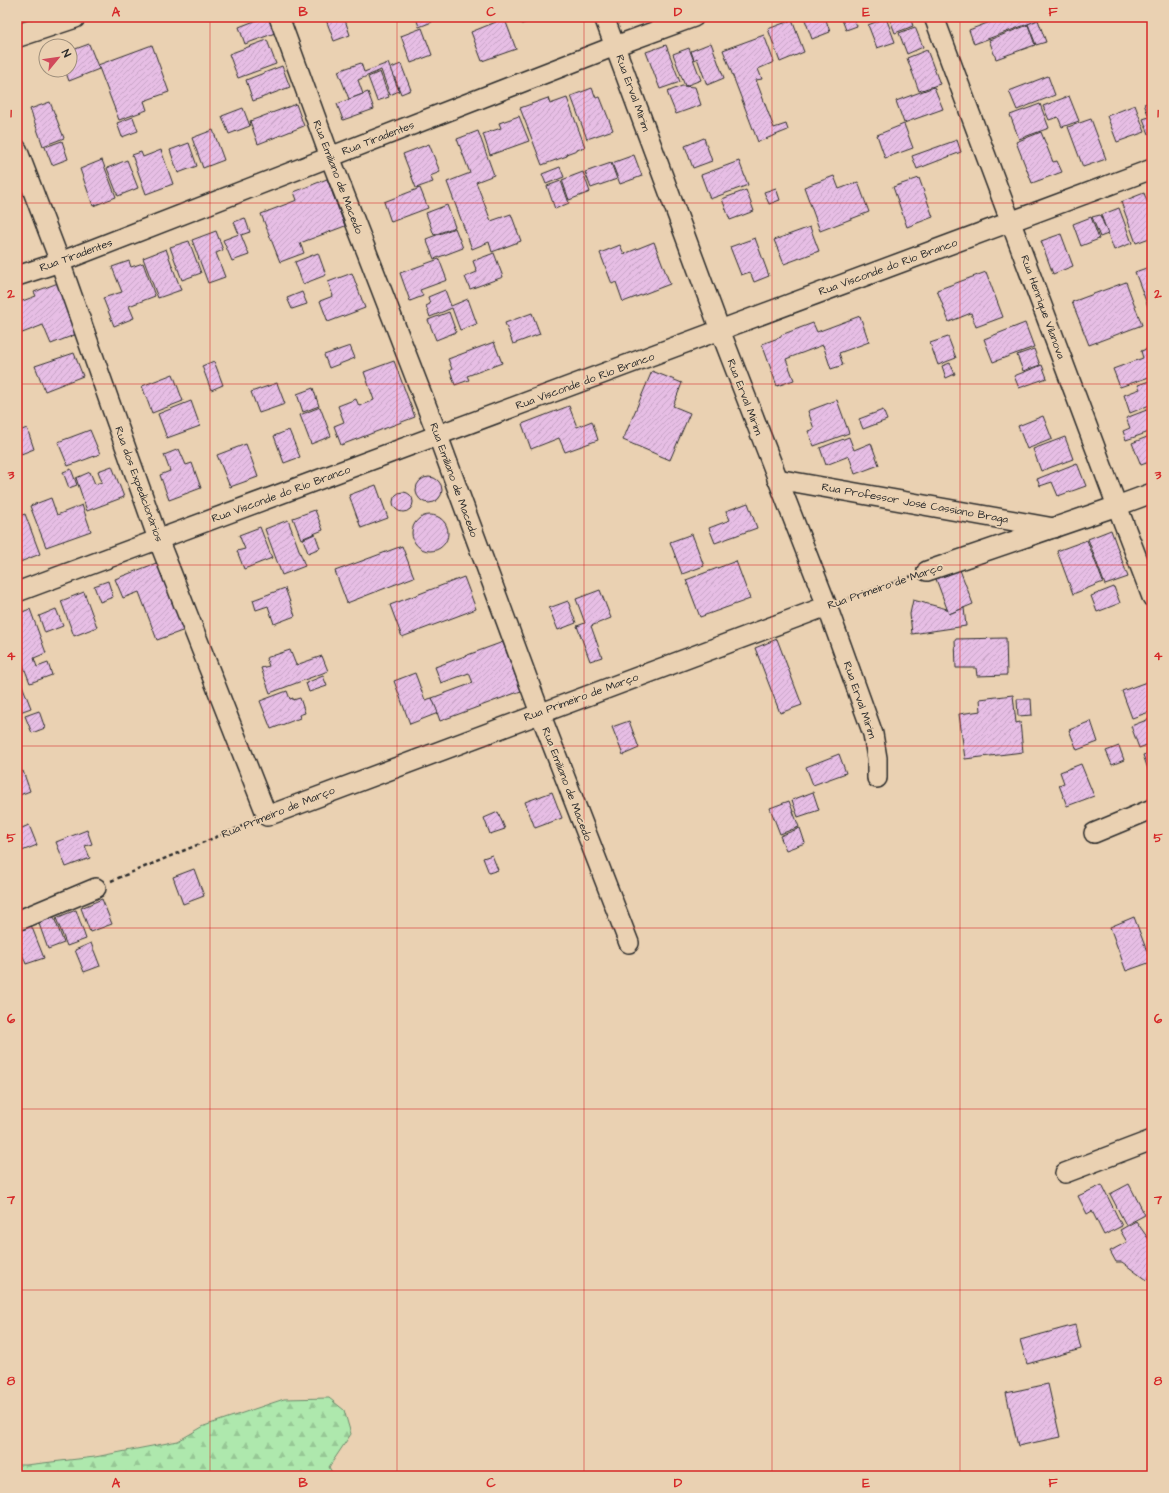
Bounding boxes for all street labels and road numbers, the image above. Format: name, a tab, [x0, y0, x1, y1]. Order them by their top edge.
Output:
street label: Rua Erval Mirim	[612, 53, 654, 134]
street label: Rua Tiradentes	[340, 117, 417, 159]
street label: Rua Emiliano de Macedo	[309, 118, 367, 237]
street label: Rua Tiradentes	[37, 235, 115, 275]
street label: Rua Visconde do Rio Branco	[817, 235, 960, 299]
street label: Rua Henrique Vilanova	[1017, 253, 1069, 362]
street label: Rua Visconde do Rio Branco	[514, 349, 657, 413]
street label: Rua Erval Mirim	[724, 357, 767, 438]
street label: Rua Emiliano de Macedo	[426, 421, 482, 540]
street label: Rua dos Expedicionários	[111, 424, 167, 544]
street label: Rua Visconde do Rio Branco	[210, 462, 353, 526]
street label: Rua Professor José Cassiano Braga	[820, 479, 1010, 528]
street label: Rua Primeiro de Março	[825, 559, 945, 613]
street label: Rua Erval Mirim	[840, 659, 880, 741]
street label: Rua Primeiro de Março	[522, 669, 641, 725]
street label: Rua Emiliano de Macedo	[538, 725, 596, 844]
street label: Rua Primeiro de Março	[219, 782, 338, 842]

